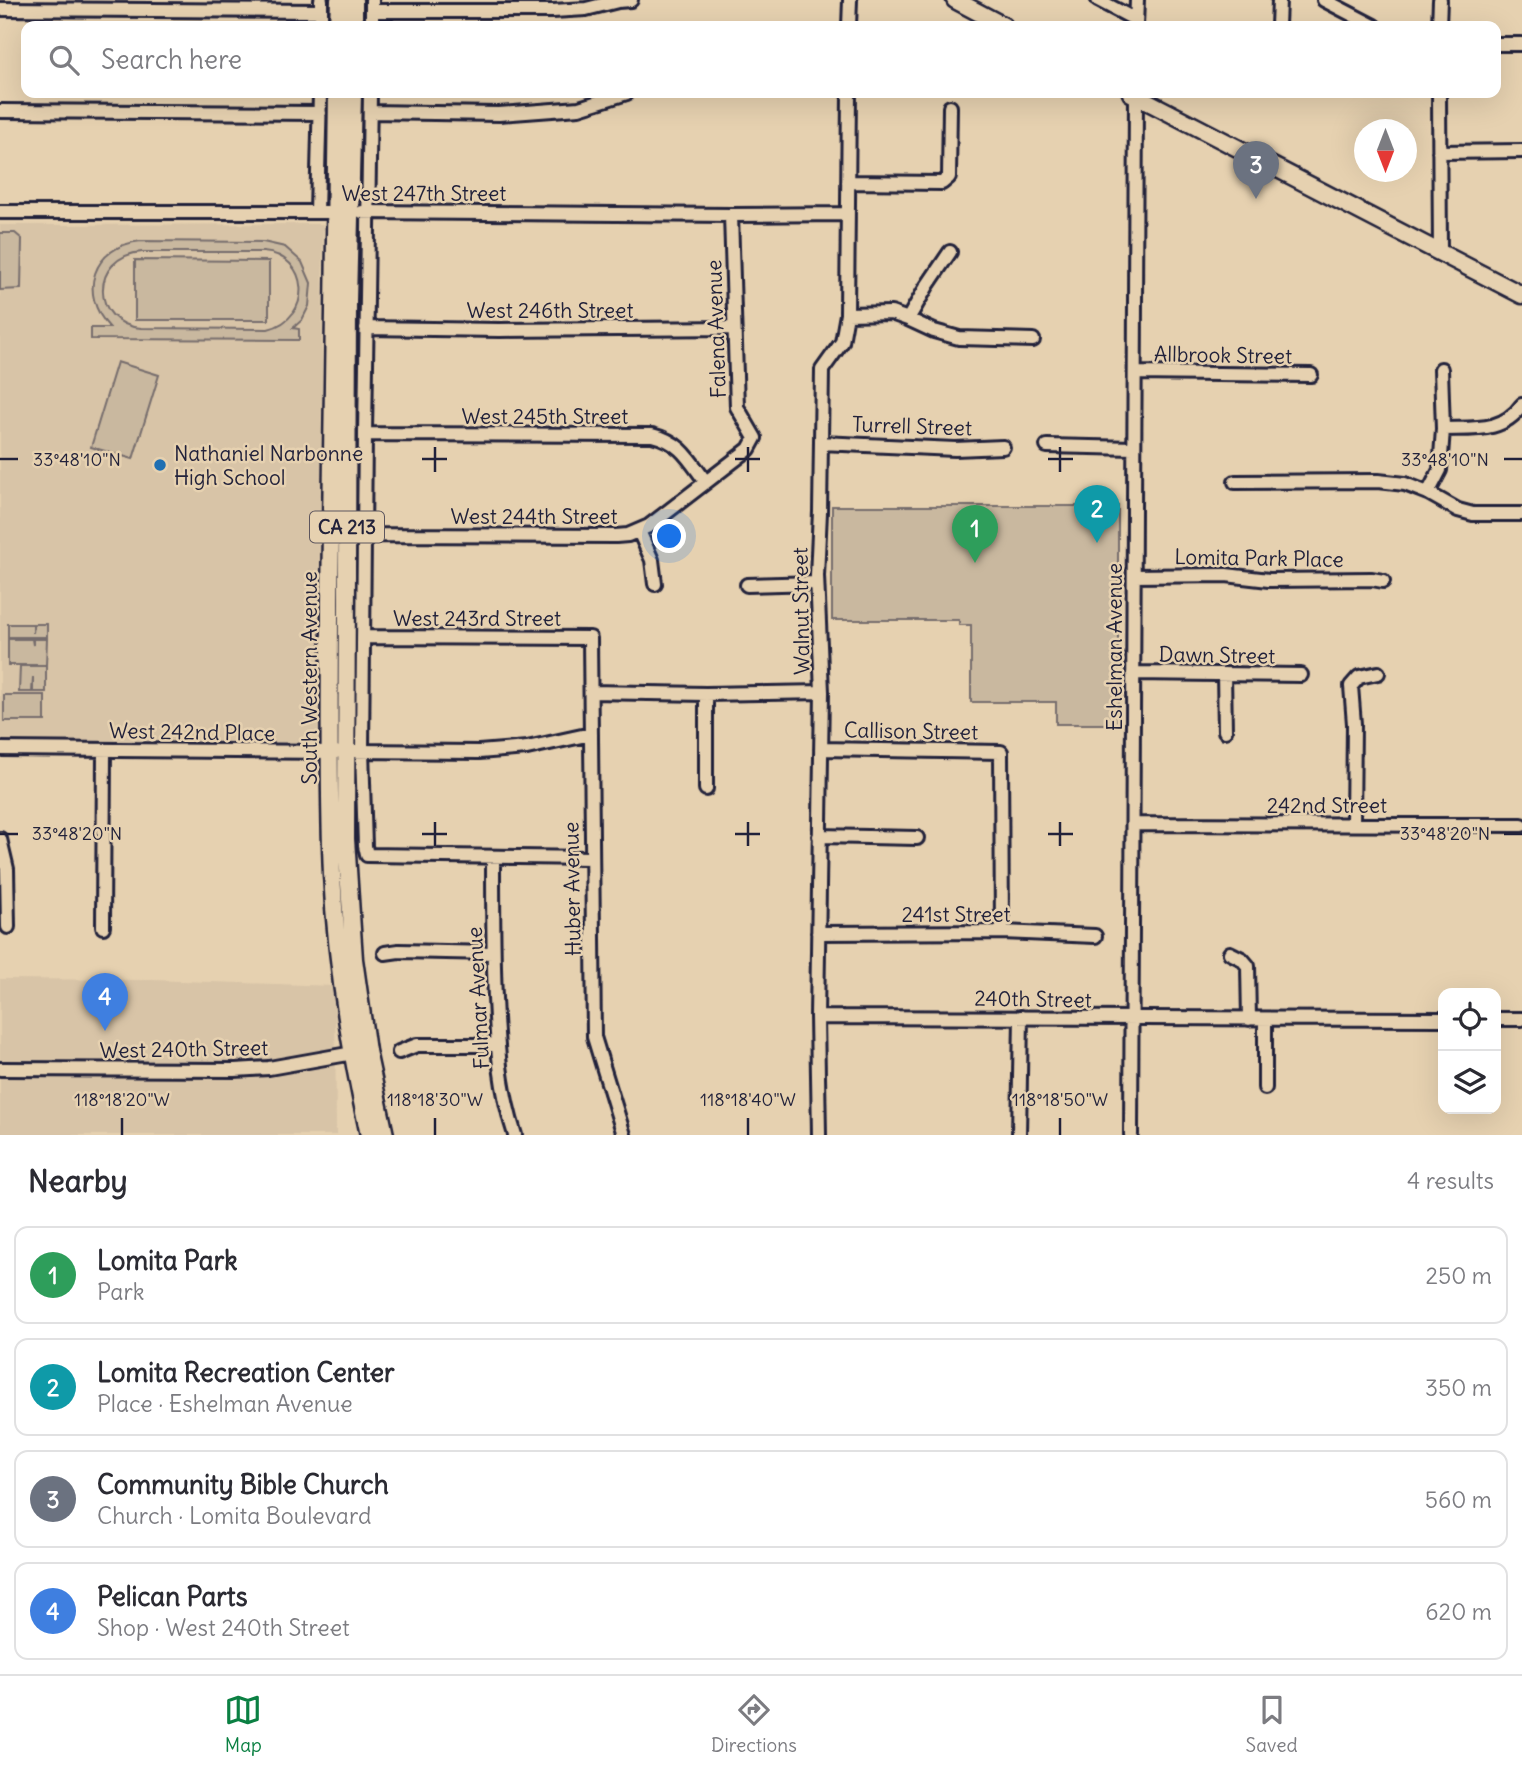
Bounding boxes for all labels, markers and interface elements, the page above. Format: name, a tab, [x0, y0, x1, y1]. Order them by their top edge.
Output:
search box	[21, 21, 1501, 98]
icon: search	[45, 41, 83, 79]
text: Search here	[101, 43, 242, 76]
north arrow	[1354, 119, 1417, 182]
pin: 3	[1233, 141, 1279, 199]
street label: West 247th Street	[342, 180, 506, 207]
street label: Falena Avenue	[700, 259, 732, 399]
street label: West 246th Street	[467, 297, 633, 324]
street label: Allbrook Street	[1154, 340, 1292, 370]
street label: West 245th Street	[462, 403, 628, 430]
street label: Turrell Street	[852, 410, 972, 442]
place label: Nathaniel Narbonne High School	[174, 440, 363, 491]
text: 33°48'10"N	[33, 448, 121, 471]
text: 33°48'10"N	[1401, 448, 1489, 471]
marker: Nathaniel Narbonne High School	[152, 457, 168, 473]
pin: 2	[1074, 485, 1120, 543]
street label: West 244th Street	[451, 503, 617, 530]
pin: 1	[952, 505, 998, 563]
road number: CA 213	[310, 512, 384, 542]
your location	[652, 519, 686, 553]
street label: Lomita Park Place	[1174, 543, 1344, 573]
street label: Walnut Street	[786, 547, 816, 675]
street label: Eshelman Avenue	[1101, 563, 1128, 731]
street label: South Western Avenue	[296, 571, 323, 785]
street label: West 243rd Street	[393, 605, 561, 632]
street label: Dawn Street	[1158, 640, 1276, 670]
street label: Callison Street	[844, 716, 978, 746]
street label: West 242nd Place	[109, 717, 275, 747]
street label: 242nd Street	[1267, 792, 1387, 819]
text: 33°48'20"N	[32, 822, 122, 845]
street label: Huber Avenue	[557, 822, 587, 956]
text: 33°48'20"N	[1400, 822, 1490, 845]
street label: 241st Street	[901, 901, 1011, 928]
street label: Fulmar Avenue	[461, 926, 495, 1070]
pin: 4	[82, 973, 128, 1031]
street label: 240th Street	[974, 984, 1092, 1014]
map controls	[1438, 988, 1501, 1114]
button: locate	[1438, 988, 1501, 1051]
street label: West 240th Street	[99, 1034, 269, 1064]
button: layers	[1438, 1051, 1501, 1114]
text: 118°18'20"W	[74, 1088, 170, 1111]
text: 118°18'30"W	[387, 1088, 483, 1111]
text: 118°18'40"W	[700, 1088, 796, 1111]
text: 118°18'50"W	[1012, 1088, 1108, 1111]
text: Nearby	[28, 1162, 128, 1200]
text: 4 results	[1407, 1166, 1494, 1195]
text: Lomita Park	[97, 1244, 238, 1277]
text: 1	[48, 1261, 58, 1290]
text: 250 m	[1425, 1261, 1492, 1290]
text: Park	[97, 1277, 145, 1306]
text: Lomita Recreation Center	[97, 1356, 395, 1389]
text: 2	[47, 1373, 59, 1402]
text: 350 m	[1425, 1373, 1492, 1402]
text: Place · Eshelman Avenue	[97, 1389, 353, 1418]
text: Community Bible Church	[97, 1468, 389, 1501]
text: 3	[46, 1485, 60, 1514]
text: 560 m	[1425, 1485, 1492, 1514]
text: Church · Lomita Boulevard	[97, 1501, 372, 1530]
text: Pelican Parts	[97, 1580, 247, 1613]
text: 4	[46, 1597, 60, 1626]
text: 620 m	[1425, 1597, 1492, 1626]
text: Shop · West 240th Street	[97, 1613, 350, 1642]
tab: Map	[224, 1691, 262, 1757]
tab: Directions	[711, 1691, 797, 1757]
tab: Saved	[1246, 1691, 1298, 1757]

